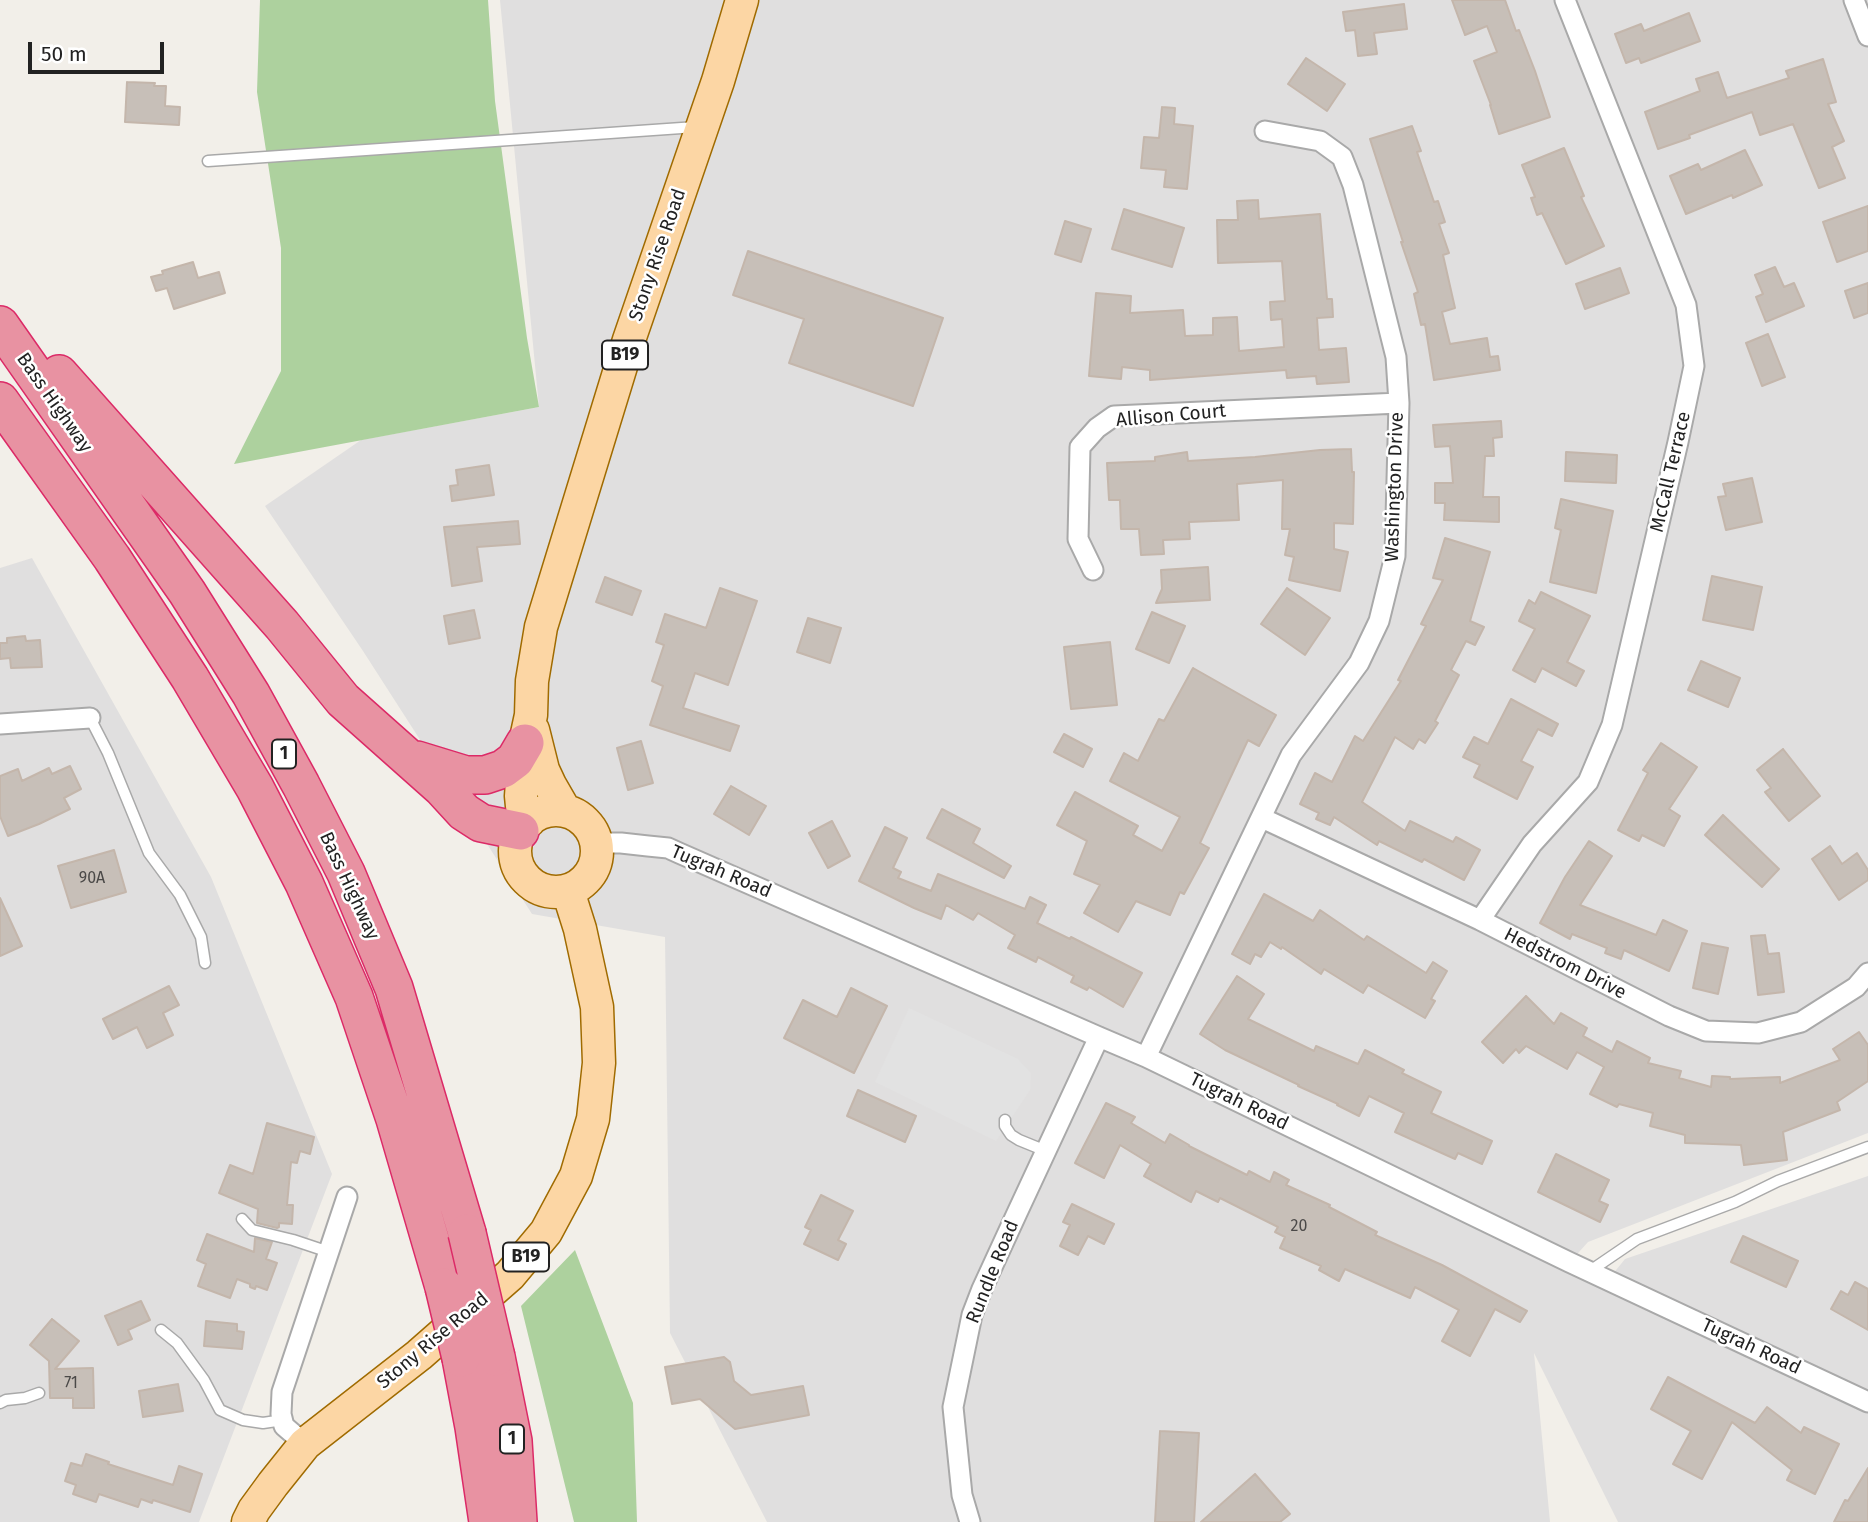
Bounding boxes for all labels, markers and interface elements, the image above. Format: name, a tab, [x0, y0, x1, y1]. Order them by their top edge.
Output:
scale bar	[32, 28, 168, 72]
text: 50 m	[41, 41, 87, 67]
street label: Stony Rise Road	[625, 186, 691, 324]
road number: B19	[602, 340, 648, 370]
street label: Bass Highway	[11, 349, 97, 457]
street label: Allison Court	[1115, 400, 1227, 432]
street label: McCall Terrace	[1646, 409, 1696, 535]
street label: Washington Drive	[1381, 412, 1409, 562]
road number: 1	[272, 740, 296, 768]
street label: Bass Highway	[314, 828, 384, 944]
street label: Tugrah Road	[667, 841, 775, 903]
house number: 90A	[79, 869, 105, 889]
street label: Hedstrom Drive	[1500, 923, 1630, 1005]
street label: Tugrah Road	[1186, 1068, 1292, 1136]
street label: Rundle Road	[962, 1217, 1024, 1327]
house number: 20	[1291, 1217, 1307, 1237]
road number: B19	[503, 1242, 549, 1272]
street label: Stony Rise Road	[373, 1288, 493, 1394]
street label: Tugrah Road	[1698, 1314, 1804, 1380]
house number: 71	[64, 1374, 78, 1394]
road number: 1	[500, 1424, 524, 1454]

